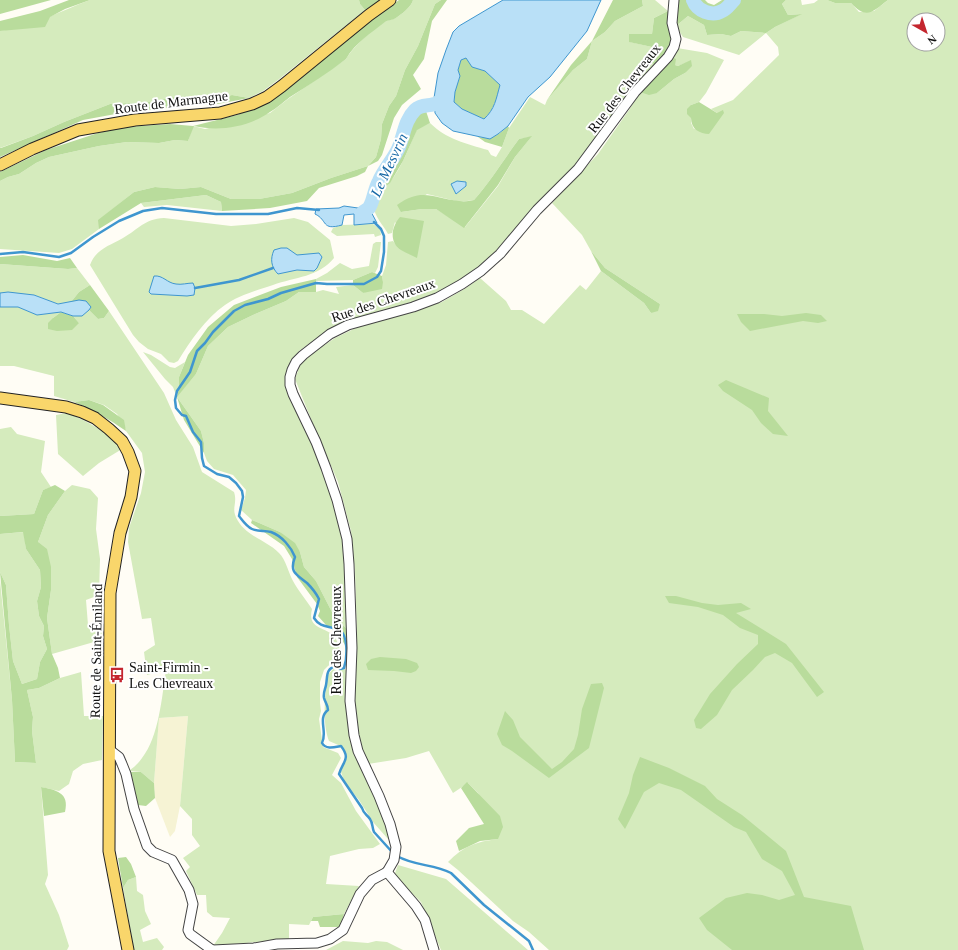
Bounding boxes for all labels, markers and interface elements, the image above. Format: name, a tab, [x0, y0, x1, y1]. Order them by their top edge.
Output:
north arrow	[906, 12, 946, 52]
text: N	[925, 33, 939, 47]
street label: Rue des Chevreaux	[585, 41, 664, 136]
street label: Route de Marmagne	[113, 88, 229, 117]
water label: Le Mesvrin	[367, 131, 411, 200]
street label: Rue des Chevreaux	[329, 276, 437, 325]
street label: Route de Saint-Émiland	[87, 584, 105, 718]
street label: Rue des Chevreaux	[329, 586, 344, 694]
place label: Saint-Firmin - Les Chevreaux	[129, 660, 213, 691]
bus stop icon: Saint-Firmin - Les Chevreaux	[108, 666, 126, 684]

